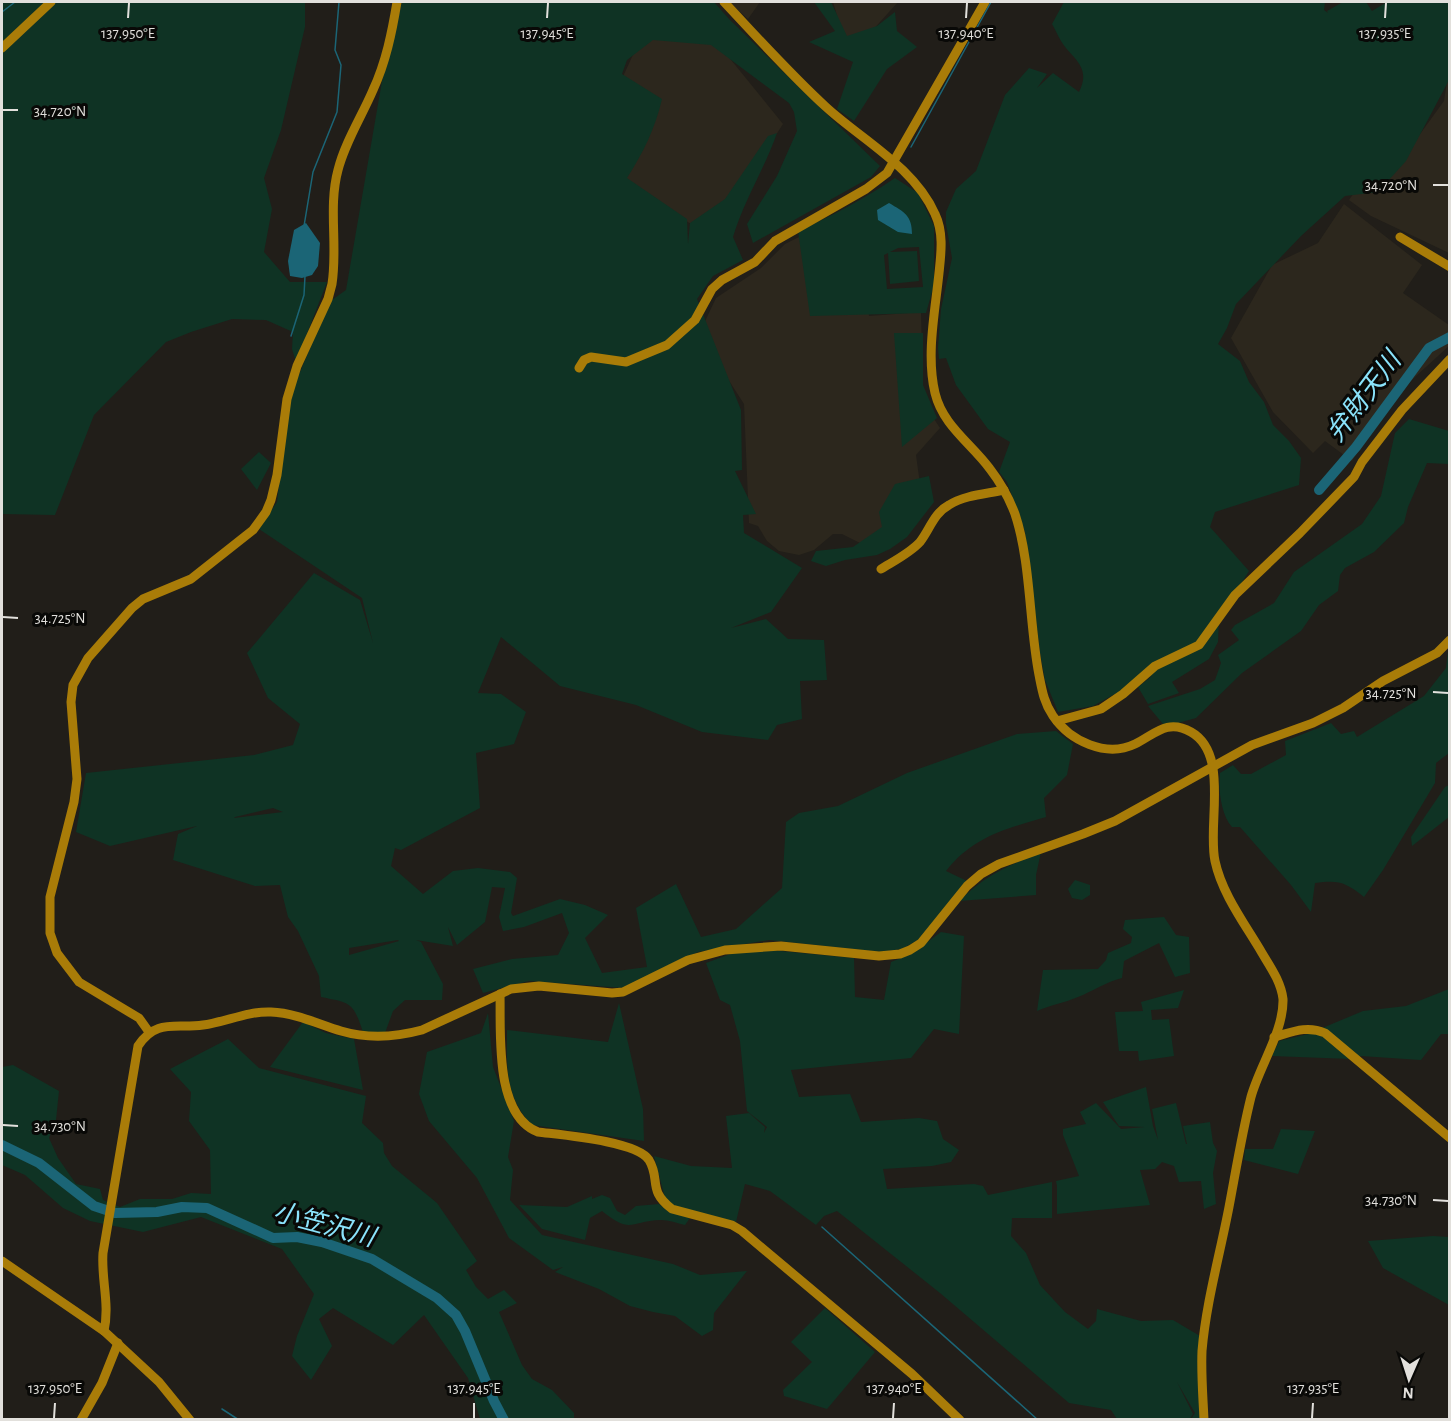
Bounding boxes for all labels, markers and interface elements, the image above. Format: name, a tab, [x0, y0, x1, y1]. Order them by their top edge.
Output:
text: 137.950°E	[101, 26, 155, 41]
text: 137.945°E	[520, 26, 574, 41]
text: 137.940°E	[939, 26, 993, 41]
text: 137.935°E	[1359, 26, 1411, 41]
text: 34.720°N	[34, 104, 86, 119]
text: 34.720°N	[1365, 178, 1417, 193]
water label: 弁財天川	[1322, 345, 1407, 446]
text: 34.725°N	[35, 611, 85, 626]
text: 34.725°N	[1366, 686, 1416, 701]
text: 34.730°N	[34, 1119, 86, 1134]
text: 34.730°N	[1365, 1193, 1417, 1208]
water label: 小笠沢川	[270, 1198, 381, 1252]
north arrow	[1379, 1349, 1439, 1409]
text: 137.950°E	[28, 1381, 82, 1396]
text: 137.945°E	[447, 1381, 501, 1396]
text: 137.940°E	[867, 1381, 921, 1396]
text: 137.935°E	[1287, 1381, 1339, 1396]
text: N	[1402, 1385, 1414, 1401]

